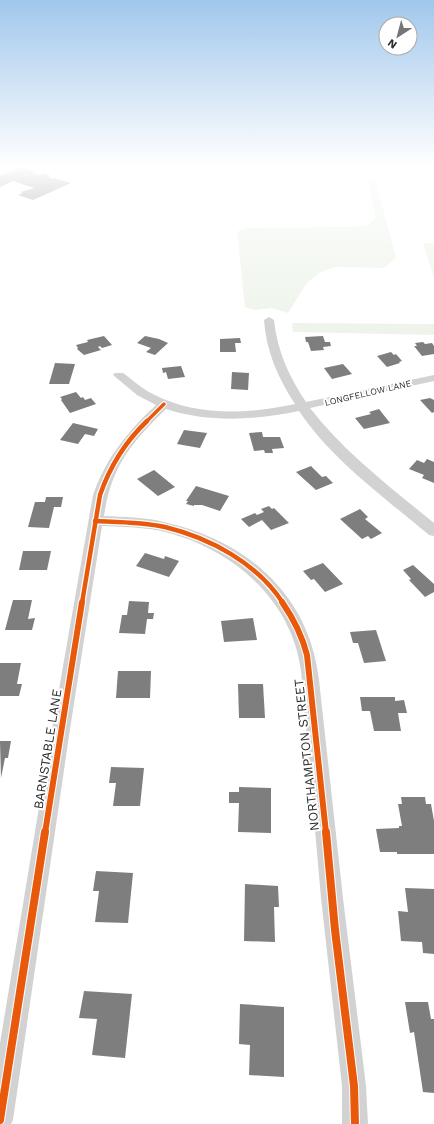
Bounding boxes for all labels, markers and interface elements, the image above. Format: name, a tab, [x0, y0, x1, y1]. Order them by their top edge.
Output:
north arrow	[378, 16, 418, 56]
text: N	[385, 36, 400, 51]
street label: LONGFELLOW LANE	[324, 378, 413, 408]
street label: NORTHAMPTON STREET	[291, 678, 322, 832]
street label: BARNSTABLE LANE	[31, 688, 64, 810]

